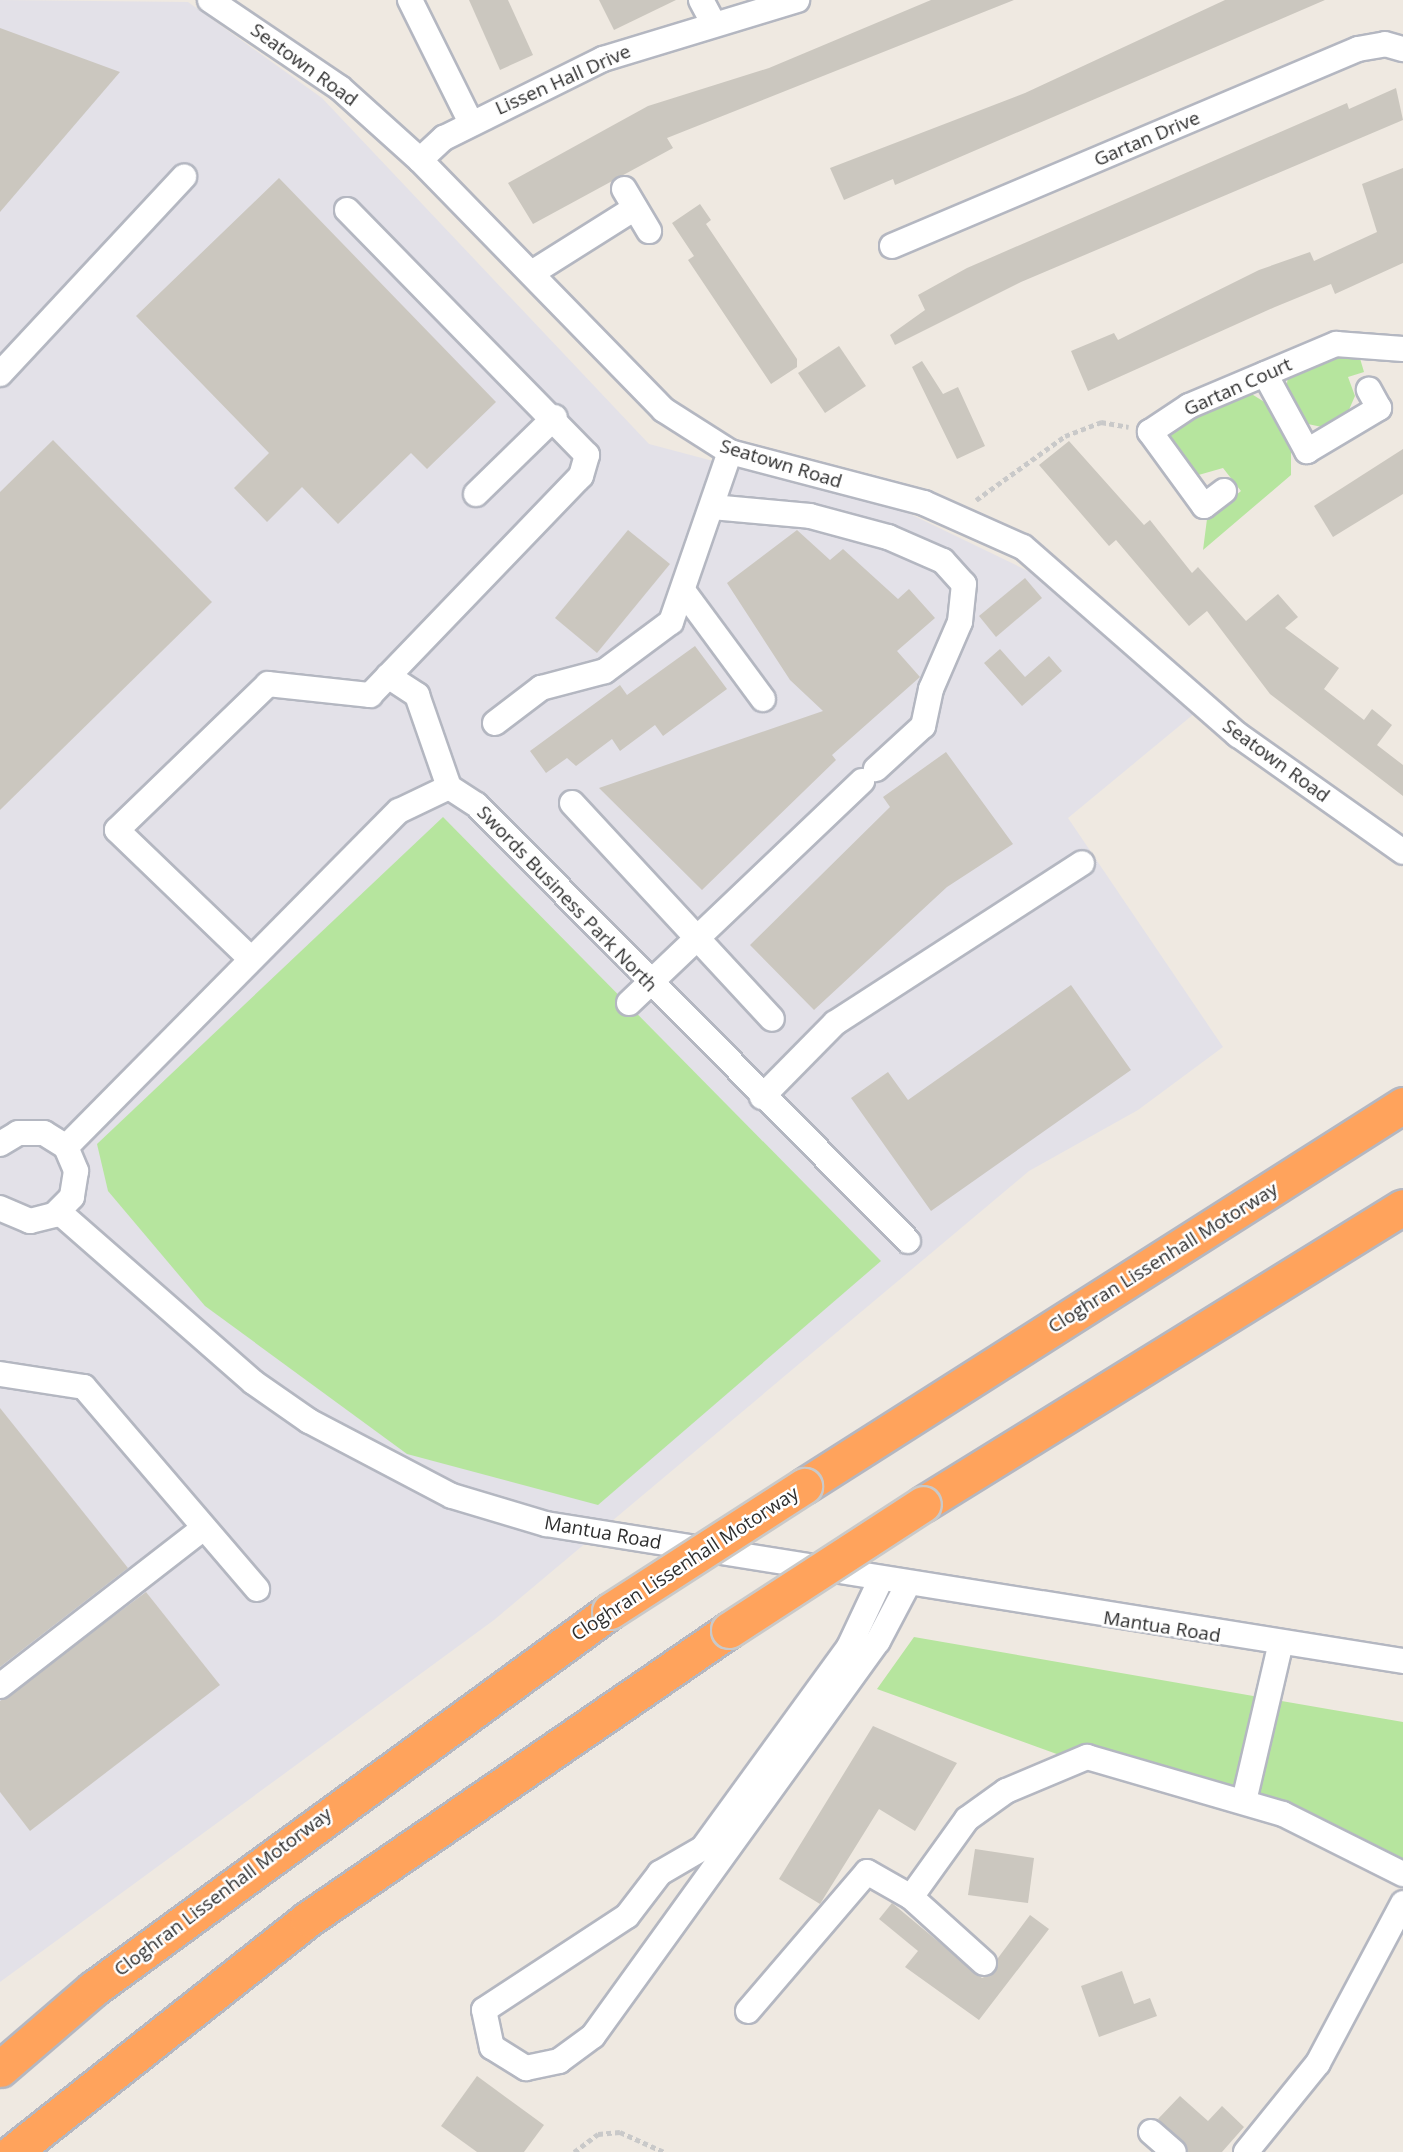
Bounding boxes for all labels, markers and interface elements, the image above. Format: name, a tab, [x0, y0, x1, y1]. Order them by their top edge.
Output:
street label: Seatown Road	[246, 19, 362, 111]
street label: Lissen Hall Drive	[492, 40, 634, 120]
street label: Gartan Drive	[1091, 107, 1203, 171]
street label: Gartan Court	[1181, 353, 1295, 421]
street label: Seatown Road	[717, 435, 845, 493]
street label: Seatown Road	[1218, 715, 1334, 807]
street label: Swords Business Park North	[472, 801, 662, 997]
street label: Cloghran Lissenhall Motorway	[1044, 1178, 1282, 1338]
street label: Cloghran Lissenhall Motorway	[567, 1482, 803, 1646]
street label: Mantua Road	[543, 1511, 663, 1555]
street label: Mantua Road	[1102, 1606, 1222, 1648]
street label: Cloghran Lissenhall Motorway	[110, 1803, 336, 1981]

